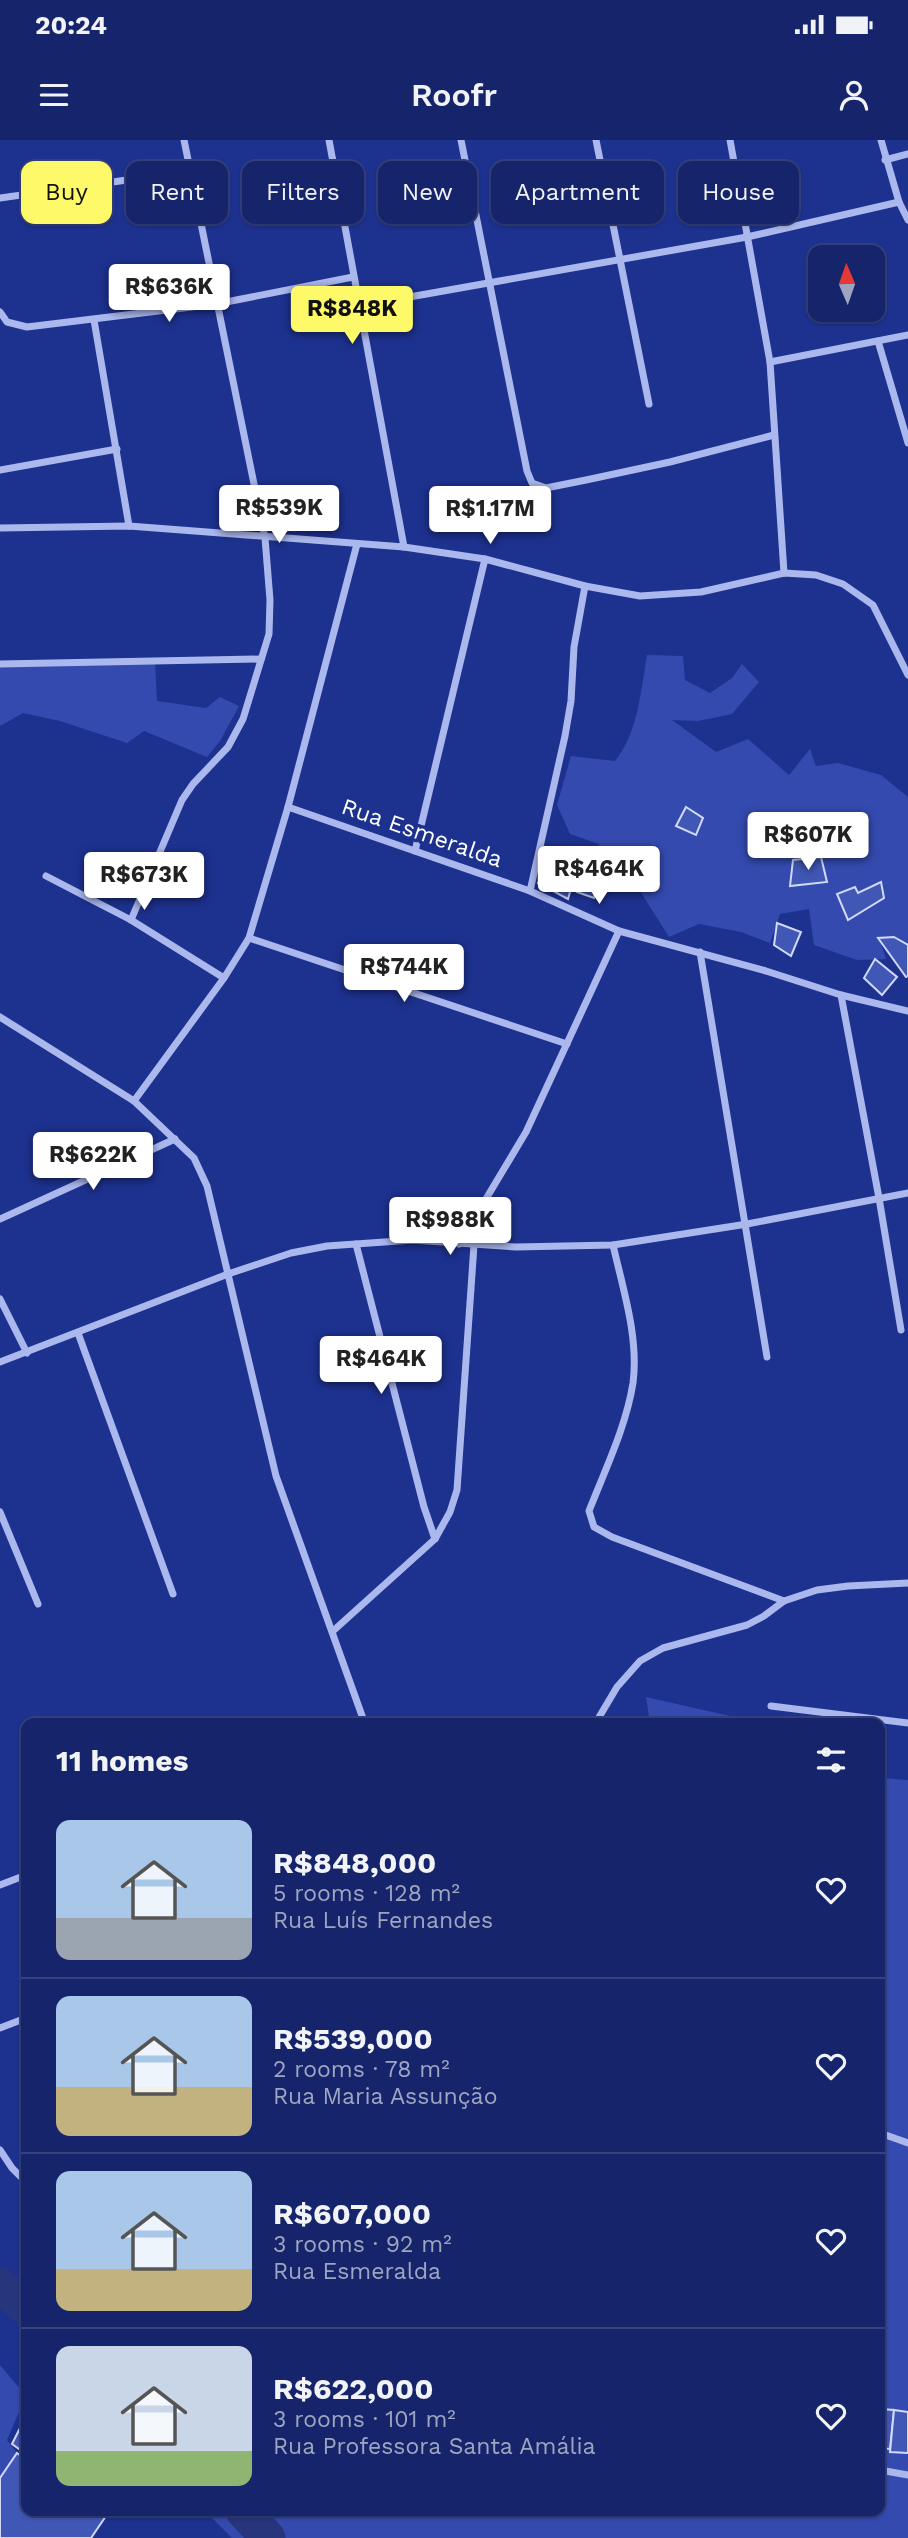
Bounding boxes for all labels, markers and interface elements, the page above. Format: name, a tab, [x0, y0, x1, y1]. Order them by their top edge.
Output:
text: 20:24	[35, 10, 107, 40]
icon: menu	[35, 76, 73, 114]
text: Roofr	[411, 76, 497, 114]
icon: person	[835, 76, 873, 114]
chip: Buy	[21, 161, 112, 224]
chip: Rent	[126, 161, 228, 224]
chip: Filters	[242, 161, 364, 224]
chip: New	[378, 161, 477, 224]
chip: Apartment	[491, 161, 664, 224]
chip: House	[678, 161, 799, 224]
north arrow	[808, 245, 886, 322]
map controls	[808, 245, 885, 322]
pin: R$636K	[112, 264, 226, 324]
text: R$636K	[125, 273, 213, 300]
pin: R$848K	[295, 286, 409, 346]
text: R$848K	[307, 295, 397, 322]
pin: R$539K	[222, 486, 336, 545]
pin: R$1.17M	[425, 486, 555, 546]
text: R$539K	[235, 494, 323, 521]
text: R$1.17M	[445, 495, 535, 522]
street label: Rua Esmeralda	[338, 793, 506, 873]
pin: R$607K	[751, 812, 865, 872]
text: R$607K	[764, 821, 852, 848]
pin: R$464K	[542, 846, 656, 906]
pin: R$673K	[87, 852, 201, 912]
text: R$464K	[554, 855, 644, 882]
text: R$673K	[100, 861, 188, 888]
pin: R$744K	[347, 944, 461, 1004]
text: R$744K	[360, 953, 448, 980]
pin: R$622K	[36, 1132, 150, 1192]
text: R$622K	[49, 1141, 137, 1168]
pin: R$988K	[393, 1198, 507, 1257]
text: R$988K	[405, 1206, 495, 1233]
pin: R$464K	[324, 1336, 438, 1396]
text: R$464K	[336, 1345, 426, 1372]
icon: filters	[812, 1741, 850, 1779]
text: 11 homes	[56, 1743, 189, 1778]
text: R$848,000	[273, 1845, 436, 1880]
icon: home	[112, 1848, 196, 1932]
icon: heart	[812, 1871, 850, 1909]
text: 5 rooms · 128 m²	[273, 1880, 460, 1907]
text: Rua Luís Fernandes	[273, 1907, 493, 1934]
text: R$539,000	[273, 2021, 433, 2056]
icon: home	[112, 2024, 196, 2108]
icon: heart	[812, 2047, 850, 2085]
text: 2 rooms · 78 m²	[273, 2056, 450, 2083]
text: Rua Maria Assunção	[273, 2083, 497, 2110]
text: R$607,000	[273, 2196, 431, 2231]
icon: home	[112, 2199, 196, 2283]
icon: heart	[812, 2222, 850, 2260]
text: 3 rooms · 92 m²	[273, 2231, 452, 2258]
text: Rua Esmeralda	[273, 2258, 441, 2285]
text: R$622,000	[273, 2371, 434, 2406]
icon: home	[112, 2374, 196, 2458]
icon: heart	[812, 2397, 850, 2435]
text: 3 rooms · 101 m²	[273, 2406, 456, 2433]
text: Rua Professora Santa Amália	[273, 2433, 596, 2460]

